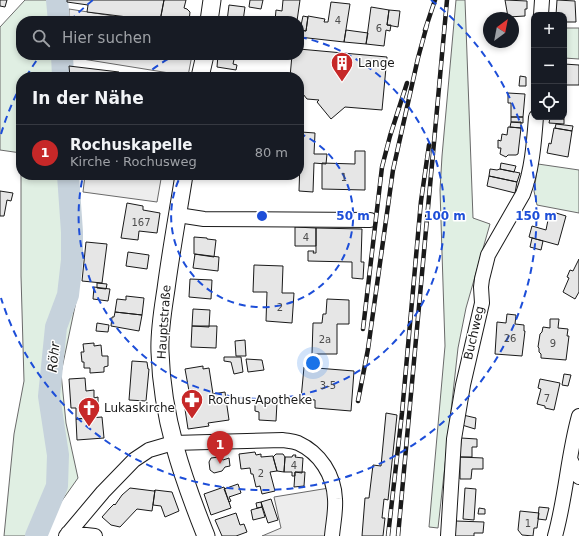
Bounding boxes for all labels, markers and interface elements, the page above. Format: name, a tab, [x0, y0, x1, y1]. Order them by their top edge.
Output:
north arrow	[483, 12, 519, 48]
map controls	[531, 12, 567, 120]
button: +	[531, 12, 567, 48]
house number: 4	[335, 15, 341, 26]
search box	[16, 16, 304, 60]
house number: 6	[376, 23, 382, 34]
icon: search	[30, 27, 52, 49]
text: Hier suchen	[62, 29, 151, 47]
button: −	[531, 48, 567, 84]
building icon: Lange	[329, 50, 355, 83]
place label: Lange	[358, 56, 395, 70]
button: locate	[531, 84, 567, 120]
text: In der Nähe	[32, 88, 144, 108]
text: Rochuskapelle	[70, 136, 193, 154]
text: 1	[40, 145, 50, 160]
text: 80 m	[255, 145, 288, 160]
text: Kirche · Rochusweg	[70, 154, 197, 169]
house number: 1	[341, 172, 347, 183]
centre of rings	[255, 209, 269, 223]
text: 50 m	[336, 209, 370, 223]
text: 100 m	[424, 209, 466, 223]
text: 150 m	[515, 209, 557, 223]
house number: 167	[131, 217, 151, 228]
house number: 4	[303, 232, 309, 243]
street label: Hauptstraße	[154, 284, 174, 360]
house number: 2	[277, 302, 283, 313]
street label: Buchweg	[461, 305, 487, 361]
house number: 26	[504, 333, 516, 344]
house number: 2a	[319, 334, 331, 345]
house number: 9	[550, 338, 556, 349]
water label: Röhr	[44, 339, 63, 373]
your location	[303, 353, 323, 373]
house number: 3-5	[320, 380, 336, 391]
pharmacy icon: Rochus-Apotheke	[179, 387, 205, 420]
place label: Rochus-Apotheke	[208, 393, 312, 407]
house number: 7	[544, 393, 550, 404]
church icon: Lukaskirche	[76, 395, 102, 428]
place label: Lukaskirche	[104, 401, 175, 415]
pin: 1	[207, 431, 233, 464]
house number: 4	[291, 460, 297, 471]
house number: 2	[258, 468, 264, 479]
house number: 1	[525, 518, 531, 529]

